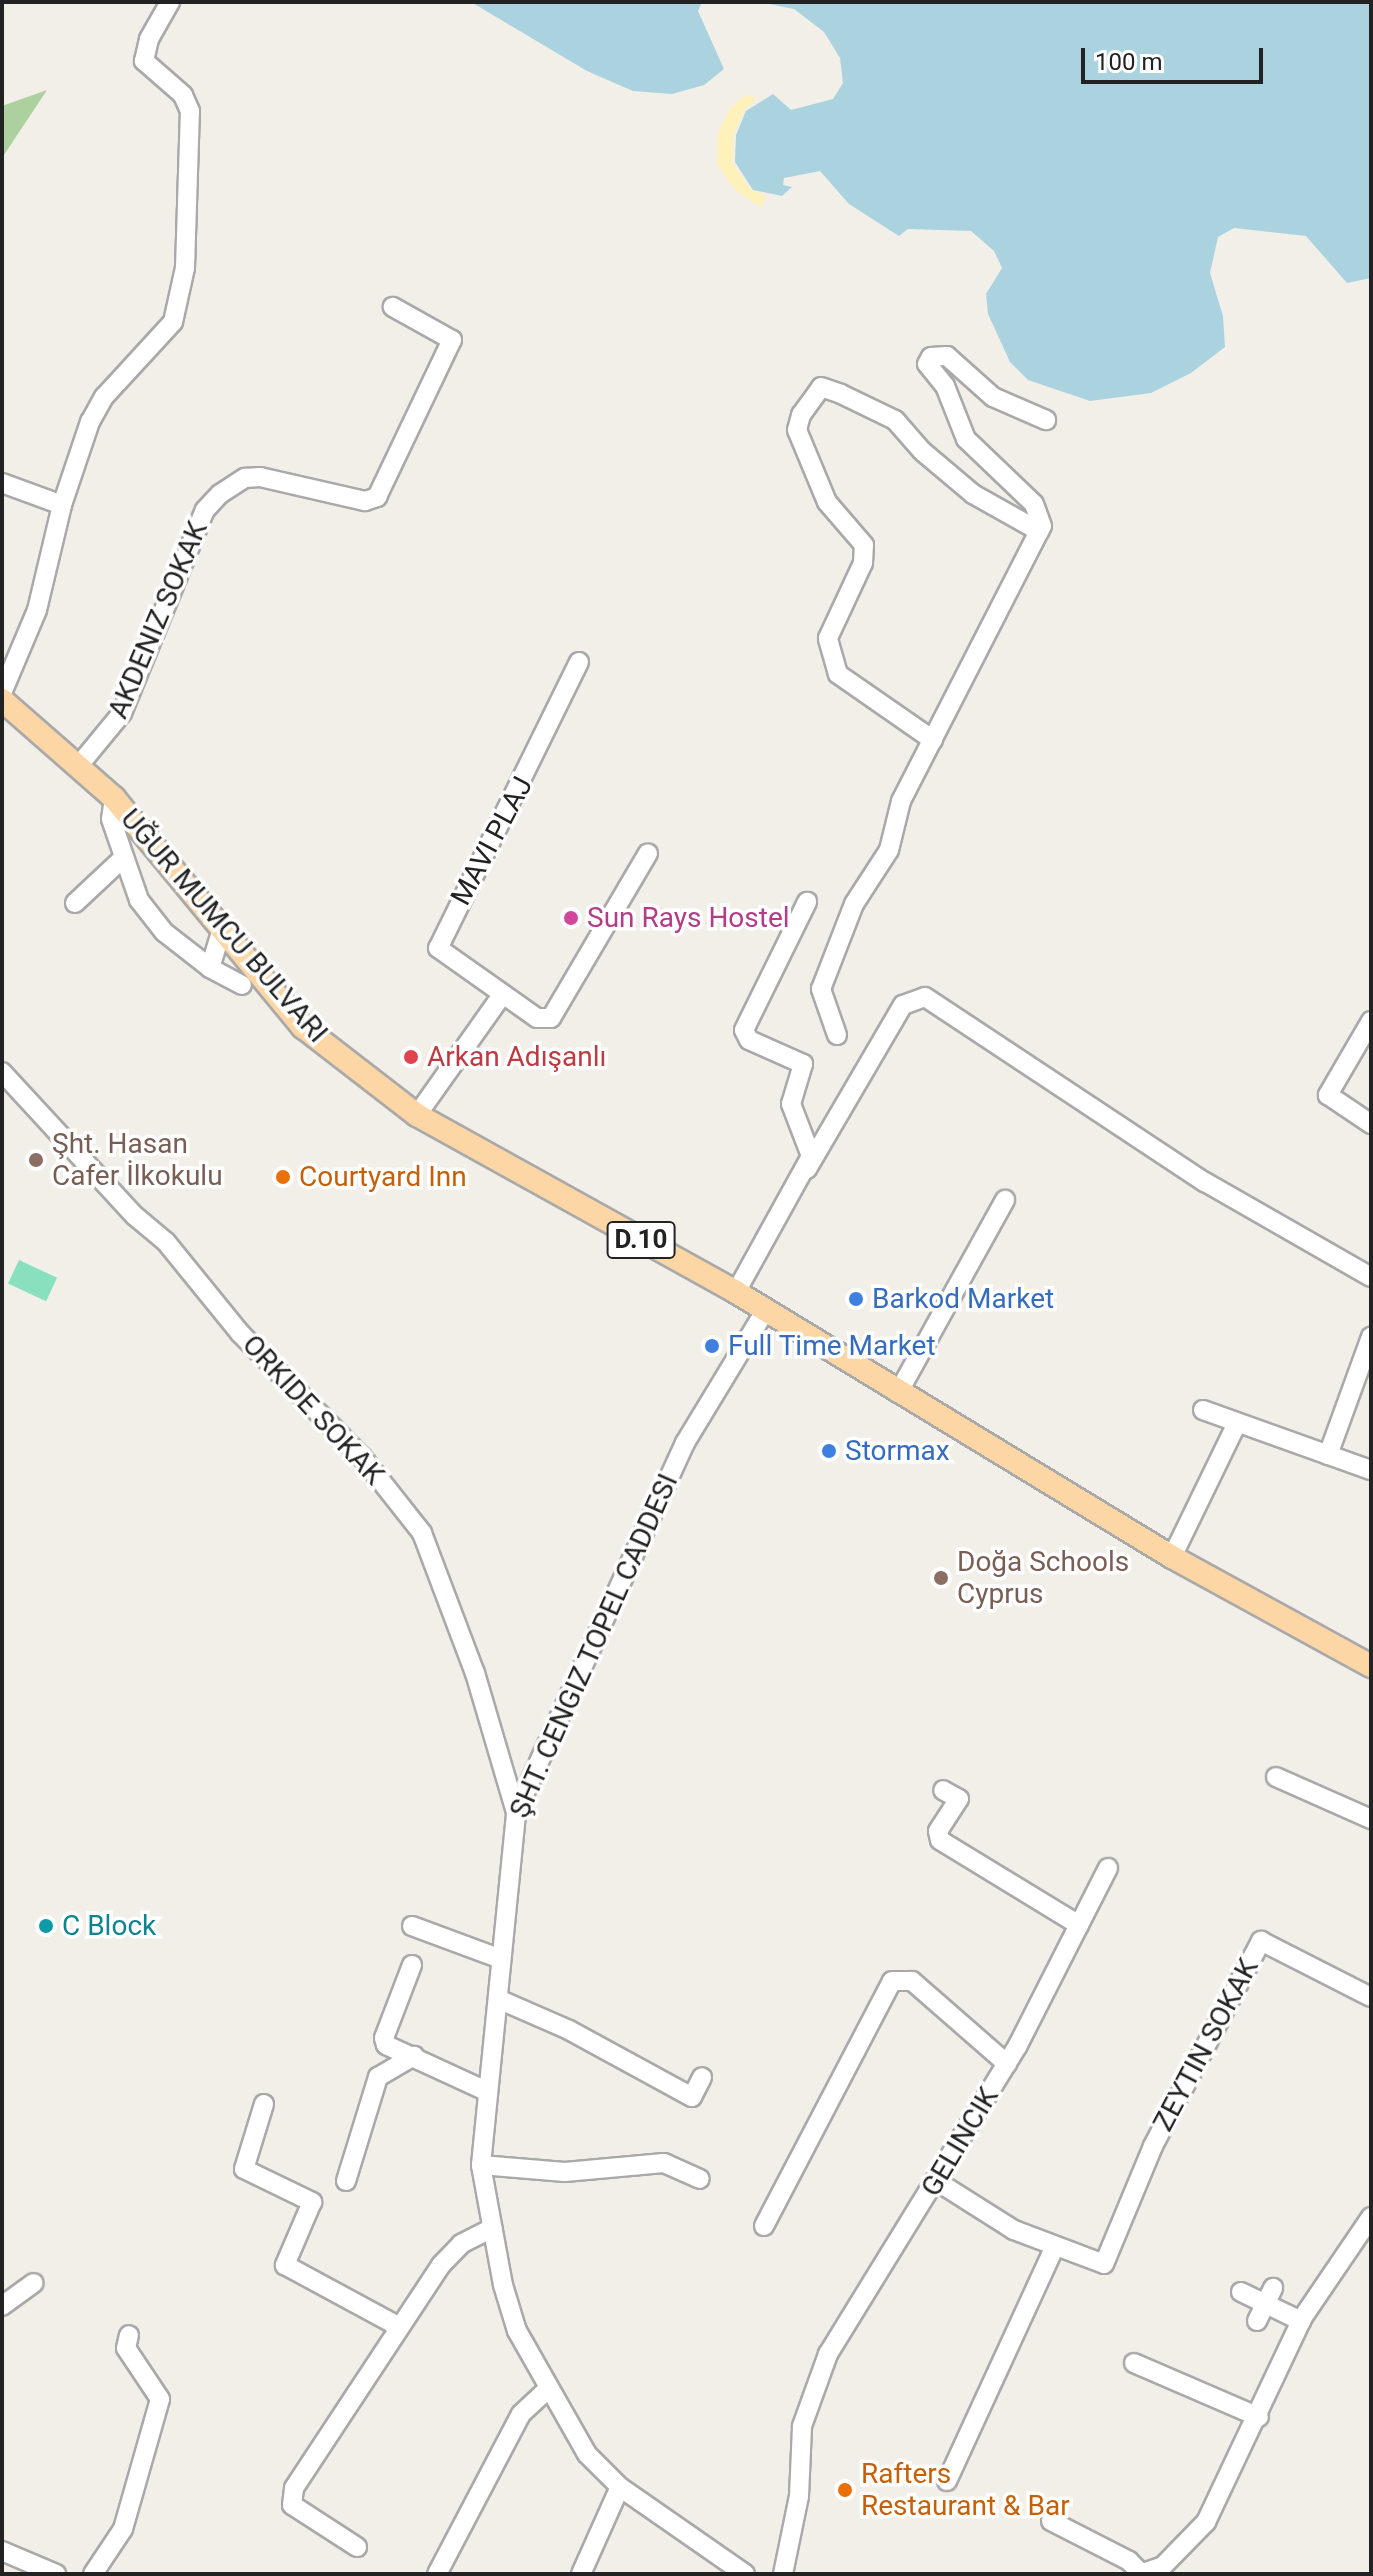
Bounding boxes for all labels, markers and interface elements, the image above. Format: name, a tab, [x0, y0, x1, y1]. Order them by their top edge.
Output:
scale bar	[1085, 32, 1267, 82]
text: 100 m	[1095, 48, 1162, 76]
street label: AKDENIZ SOKAK	[101, 516, 215, 724]
street label: MAVI PLAJ	[444, 771, 540, 911]
street label: UĞUR MUMCU BULVARI	[114, 802, 334, 1050]
place label: Sun Rays Hostel	[587, 901, 790, 935]
marker: Sun Rays Hostel	[562, 909, 580, 927]
place label: Arkan Adışanlı	[427, 1040, 606, 1074]
marker: Arkan Adışanlı	[402, 1048, 420, 1066]
place label: Şht. Hasan Cafer İlkokulu	[52, 1127, 223, 1193]
marker: Şht. Hasan Cafer İlkokulu	[27, 1151, 45, 1169]
place label: Courtyard Inn	[299, 1160, 467, 1194]
marker: Courtyard Inn	[274, 1168, 292, 1186]
road number: D.10	[605, 1218, 677, 1262]
place label: Barkod Market	[872, 1282, 1054, 1316]
marker: Barkod Market	[847, 1290, 865, 1308]
street label: ORKIDE SOKAK	[235, 1328, 391, 1492]
place label: Full Time Market	[728, 1329, 936, 1363]
marker: Full Time Market	[703, 1337, 721, 1355]
place label: Stormax	[845, 1434, 950, 1468]
marker: Stormax	[820, 1442, 838, 1460]
street label: ŞHT. CENGIZ TOPEL CADDESI	[503, 1469, 685, 1823]
place label: Doğa Schools Cyprus	[957, 1545, 1129, 1611]
marker: Doğa Schools Cyprus	[932, 1569, 950, 1587]
place label: C Block	[62, 1909, 156, 1943]
marker: C Block	[37, 1917, 55, 1935]
street label: ZEYTIN SOKAK	[1147, 1953, 1265, 2137]
street label: GELINCIK	[914, 2081, 1006, 2203]
place label: Rafters Restaurant & Bar	[861, 2457, 1070, 2523]
marker: Rafters Restaurant & Bar	[836, 2481, 854, 2499]

